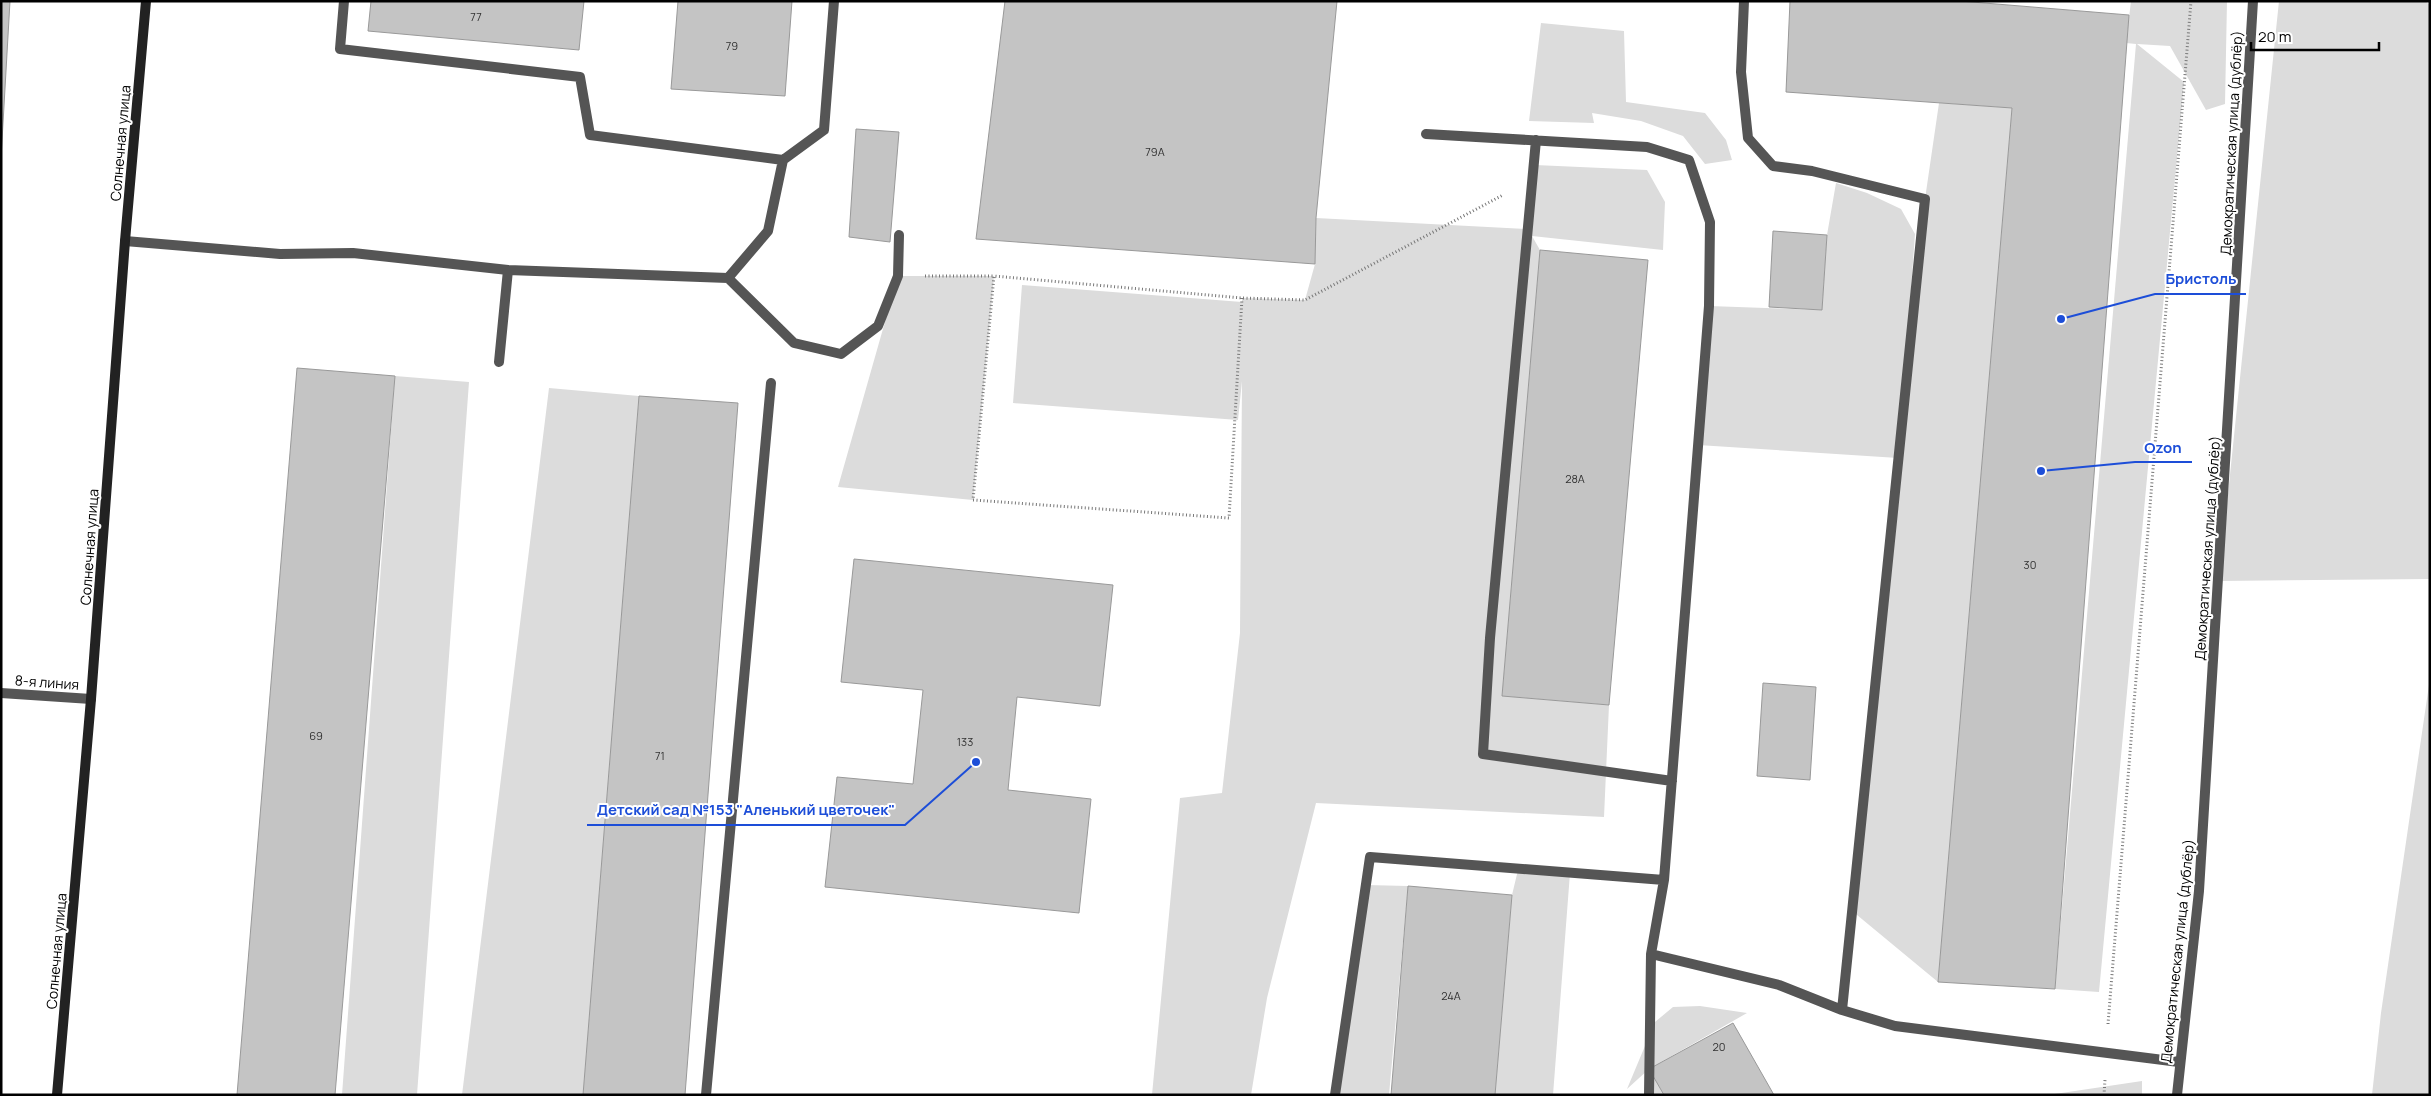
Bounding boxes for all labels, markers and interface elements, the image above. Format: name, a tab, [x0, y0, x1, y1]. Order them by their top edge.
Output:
house number: 77	[470, 9, 482, 24]
scale bar	[2251, 20, 2378, 52]
text: 20 m	[2258, 26, 2291, 47]
street label: Демократическая улица (дублёр)	[2216, 30, 2246, 256]
house number: 79	[726, 38, 738, 53]
street label: Солнечная улица	[105, 84, 135, 202]
house number: 79А	[1145, 144, 1165, 159]
callout: Бристоль	[2155, 264, 2246, 294]
text: Бристоль	[2165, 268, 2237, 289]
callout: Ozon	[2135, 432, 2192, 462]
street label: Демократическая улица (дублёр)	[2190, 435, 2224, 661]
text: Ozon	[2144, 437, 2182, 458]
house number: 28А	[1565, 471, 1585, 486]
street label: Солнечная улица	[75, 488, 103, 606]
house number: 30	[2024, 557, 2036, 572]
street label: 8-я линия	[14, 670, 80, 694]
house number: 69	[309, 728, 323, 743]
house number: 133	[957, 734, 973, 749]
house number: 71	[655, 748, 665, 763]
callout: Детский сад №153 "Аленький цветочек"	[587, 795, 905, 825]
text: Детский сад №153 "Аленький цветочек"	[597, 799, 895, 820]
street label: Демократическая улица (дублёр)	[2156, 838, 2198, 1064]
street label: Солнечная улица	[41, 892, 71, 1010]
house number: 24А	[1441, 988, 1461, 1003]
house number: 20	[1713, 1039, 1725, 1054]

